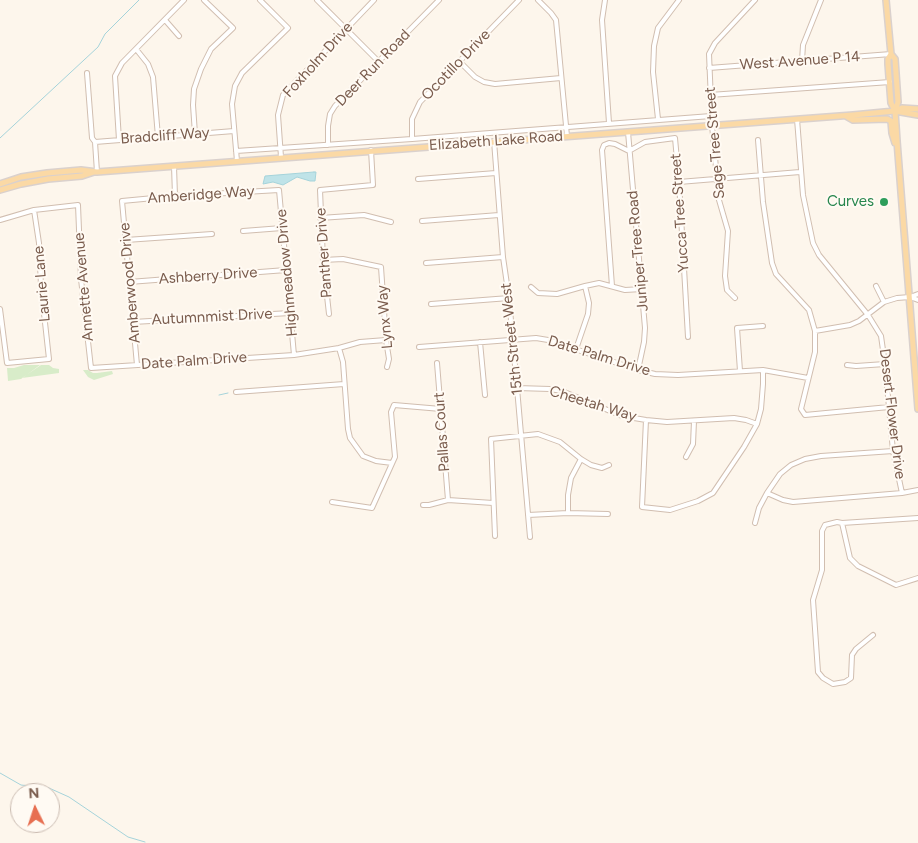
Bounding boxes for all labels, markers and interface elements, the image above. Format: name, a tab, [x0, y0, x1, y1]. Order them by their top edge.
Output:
street label: Foxholm Drive	[279, 19, 357, 101]
street label: Deer Run Road	[332, 26, 414, 110]
street label: Ocotillo Drive	[418, 26, 494, 104]
street label: West Avenue P 14	[739, 48, 861, 74]
street label: Sage Tree Street	[701, 86, 729, 200]
street label: Bradcliff Way	[120, 124, 210, 148]
street label: Elizabeth Lake Road	[428, 127, 564, 155]
street label: Yucca Tree Street	[667, 153, 693, 273]
street label: Amberidge Way	[147, 182, 255, 208]
street label: Juniper Tree Road	[624, 190, 652, 312]
place label: Curves	[827, 193, 874, 211]
marker: Curves	[878, 196, 890, 208]
street label: Panther Drive	[312, 207, 336, 299]
street label: Highmeadow Drive	[272, 208, 302, 338]
street label: Amberwood Drive	[116, 222, 144, 344]
street label: Annette Avenue	[70, 232, 98, 342]
street label: Laurie Lane	[30, 245, 54, 323]
street label: Ashberry Drive	[158, 264, 258, 288]
street label: 15th Street West	[497, 282, 527, 396]
street label: Lynx Way	[373, 284, 397, 350]
street label: Autumnmist Drive	[151, 305, 273, 329]
street label: Date Palm Drive	[546, 332, 652, 380]
street label: Date Palm Drive	[140, 348, 248, 374]
street label: Desert Flower Drive	[875, 348, 909, 480]
street label: Cheetah Way	[547, 382, 639, 426]
street label: Pallas Court	[430, 392, 454, 472]
north arrow	[10, 783, 60, 833]
text: N	[28, 785, 40, 802]

